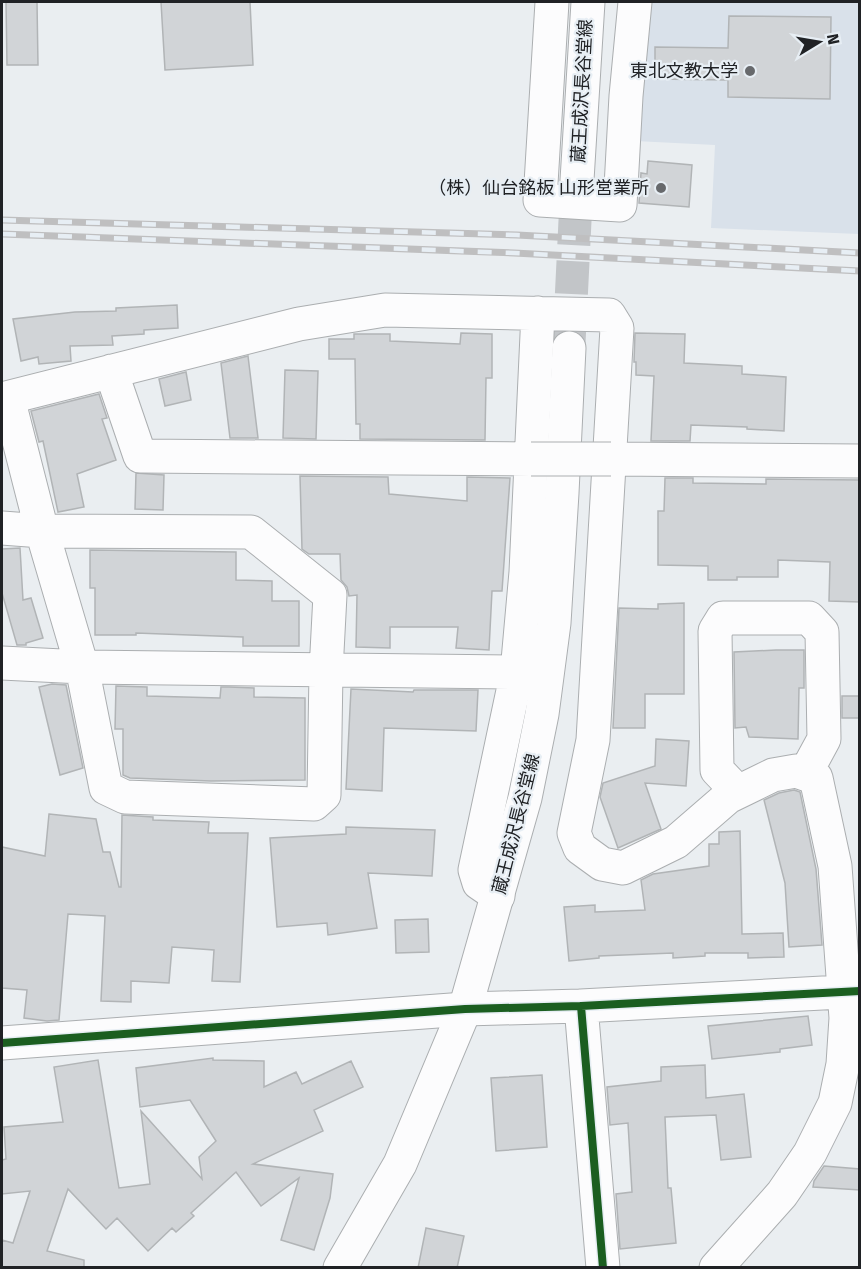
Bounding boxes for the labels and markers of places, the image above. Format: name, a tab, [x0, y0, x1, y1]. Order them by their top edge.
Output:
place label: 東北文教大学	[630, 60, 738, 82]
marker: 東北文教大学	[743, 64, 757, 78]
place label: （株）仙台銘板 山形営業所	[428, 177, 649, 199]
marker: （株）仙台銘板 山形営業所	[654, 181, 668, 195]

